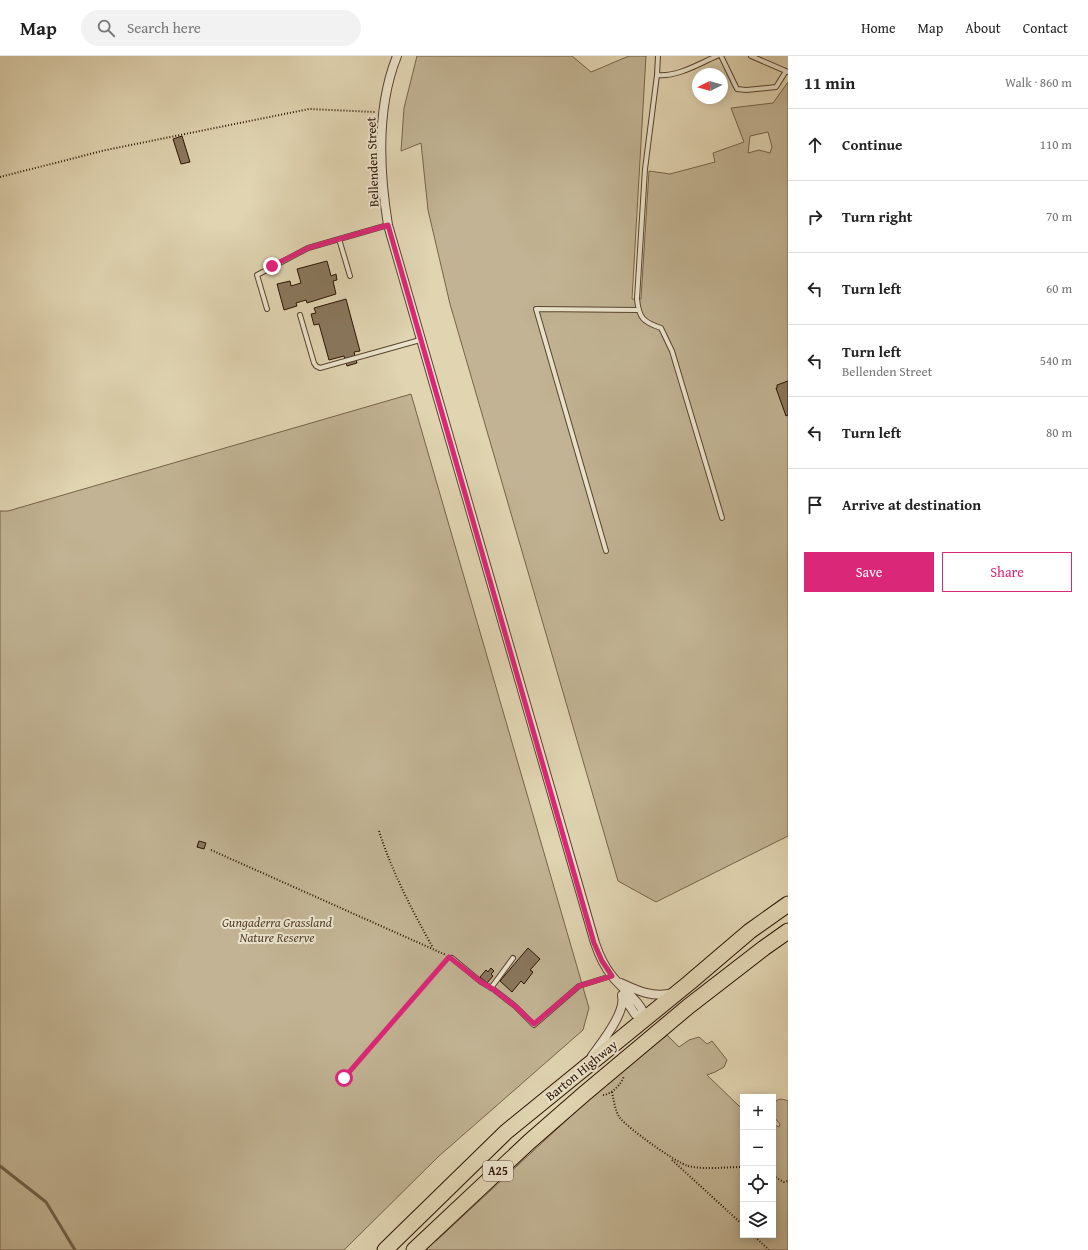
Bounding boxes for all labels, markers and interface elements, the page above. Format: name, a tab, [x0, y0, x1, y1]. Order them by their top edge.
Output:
search box	[81, 10, 361, 46]
text: Map	[20, 14, 57, 42]
icon: search	[95, 17, 117, 39]
text: Search here	[127, 17, 201, 38]
text: Home	[861, 18, 896, 38]
text: Map	[918, 18, 943, 38]
text: About	[965, 18, 1001, 38]
text: Contact	[1023, 18, 1068, 38]
north arrow	[692, 68, 728, 104]
text: 11 min	[804, 70, 855, 95]
text: Walk · 860 m	[1005, 73, 1072, 92]
street label: Bellenden Street	[361, 116, 384, 207]
icon: ahead	[804, 134, 826, 156]
text: Continue	[842, 134, 903, 155]
text: 110 m	[1040, 135, 1072, 154]
icon: right	[804, 206, 826, 228]
text: Turn right	[842, 206, 913, 227]
text: 70 m	[1046, 207, 1072, 226]
route end	[263, 257, 281, 275]
icon: left	[804, 278, 826, 300]
text: Turn left	[842, 278, 901, 299]
text: 60 m	[1046, 279, 1072, 298]
text: Turn left	[842, 341, 901, 362]
icon: left	[804, 350, 826, 372]
text: 540 m	[1040, 351, 1072, 370]
text: Bellenden Street	[842, 362, 932, 381]
icon: left	[804, 422, 826, 444]
text: Turn left	[842, 422, 901, 443]
text: 80 m	[1046, 423, 1072, 442]
icon: arrive	[804, 494, 826, 516]
text: Arrive at destination	[842, 494, 981, 515]
button: Save	[804, 552, 934, 592]
button: Share	[942, 552, 1072, 592]
park label: Gungaderra Grassland Nature Reserve	[222, 913, 332, 947]
street label: Barton Highway	[541, 1035, 622, 1105]
route start	[335, 1069, 353, 1087]
map controls	[740, 1094, 776, 1238]
button: +	[740, 1094, 776, 1130]
button: −	[740, 1130, 776, 1166]
road number: A25	[483, 1161, 513, 1181]
button: locate	[740, 1166, 776, 1202]
button: layers	[740, 1202, 776, 1238]

